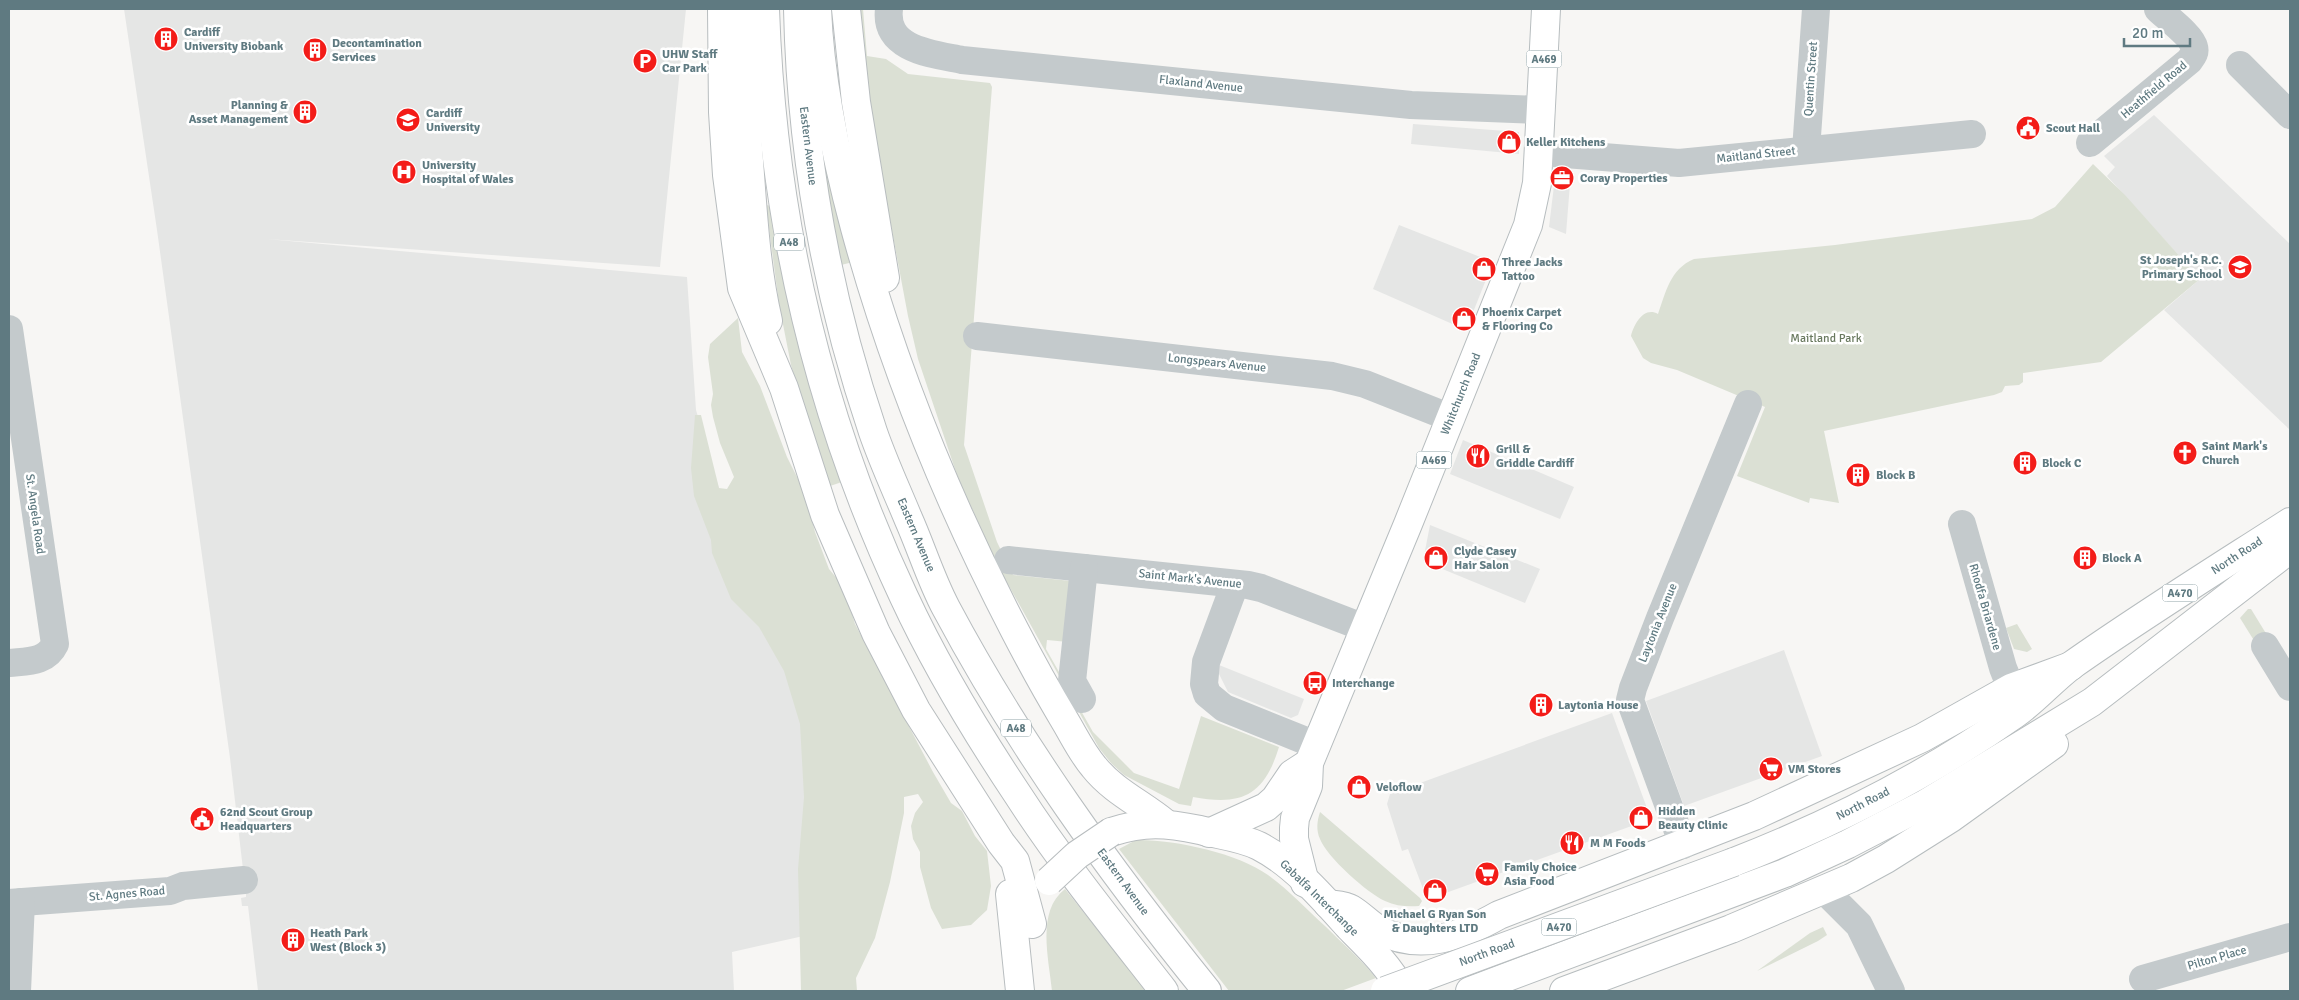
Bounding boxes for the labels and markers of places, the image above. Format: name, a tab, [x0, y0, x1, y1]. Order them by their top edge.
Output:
place label: Cardiff University Biobank	[184, 25, 284, 54]
building icon: Cardiff University Biobank	[153, 26, 179, 52]
place label: Decontamination Services	[332, 36, 422, 65]
building icon: Decontamination Services	[302, 37, 328, 63]
place label: UHW Staff Car Park	[662, 47, 718, 76]
parking icon: UHW Staff Car Park	[632, 48, 658, 74]
place label: Planning & Asset Management	[189, 98, 288, 127]
building icon: Planning & Asset Management	[292, 99, 318, 125]
place label: Cardiff University	[426, 106, 480, 135]
school or university icon: Cardiff University	[395, 107, 421, 133]
public building icon: Scout Hall	[2015, 115, 2041, 141]
place label: Scout Hall	[2046, 121, 2100, 136]
shop icon: Keller Kitchens	[1496, 129, 1522, 155]
place label: Keller Kitchens	[1526, 135, 1606, 150]
place label: University Hospital of Wales	[422, 158, 514, 187]
hospital icon: University Hospital of Wales	[391, 159, 417, 185]
office icon: Coray Properties	[1549, 165, 1575, 191]
place label: Coray Properties	[1580, 171, 1668, 186]
place label: St Joseph's R.C. Primary School	[2140, 253, 2222, 282]
school or university icon: St Joseph's R.C. Primary School	[2227, 254, 2253, 280]
place label: Three Jacks Tattoo	[1502, 255, 1563, 284]
shop icon: Three Jacks Tattoo	[1471, 256, 1497, 282]
place label: Phoenix Carpet & Flooring Co	[1482, 305, 1562, 334]
shop icon: Phoenix Carpet & Flooring Co	[1451, 306, 1477, 332]
place label: Saint Mark's Church	[2202, 439, 2268, 468]
church icon: Saint Mark's Church	[2172, 440, 2198, 466]
place label: Grill & Griddle Cardiff	[1496, 442, 1575, 471]
restaurant icon: Grill & Griddle Cardiff	[1465, 443, 1491, 469]
building icon: Block C	[2012, 450, 2038, 476]
place label: Block C	[2042, 456, 2082, 471]
building icon: Block B	[1845, 462, 1871, 488]
place label: Block B	[1876, 468, 1915, 483]
place label: Clyde Casey Hair Salon	[1454, 544, 1516, 573]
shop icon: Clyde Casey Hair Salon	[1423, 545, 1449, 571]
building icon: Block A	[2072, 545, 2098, 571]
place label: Block A	[2102, 551, 2142, 566]
bus stop icon: Interchange	[1302, 670, 1328, 696]
place label: Interchange	[1332, 676, 1395, 691]
building icon: Laytonia House	[1528, 692, 1554, 718]
place label: Laytonia House	[1558, 698, 1639, 713]
supermarket icon: VM Stores	[1758, 756, 1784, 782]
place label: VM Stores	[1788, 762, 1842, 777]
shop icon: Veloflow	[1346, 774, 1372, 800]
place label: Veloflow	[1376, 780, 1422, 795]
place label: Hidden Beauty Clinic	[1658, 804, 1728, 833]
place label: 62nd Scout Group Headquarters	[220, 805, 313, 834]
shop icon: Hidden Beauty Clinic	[1628, 805, 1654, 831]
public building icon: 62nd Scout Group Headquarters	[189, 806, 215, 832]
restaurant icon: M M Foods	[1559, 830, 1585, 856]
place label: M M Foods	[1590, 836, 1646, 851]
place label: Family Choice Asia Food	[1504, 860, 1577, 889]
supermarket icon: Family Choice Asia Food	[1474, 861, 1500, 887]
shop icon: Michael G Ryan Son & Daughters LTD	[1422, 878, 1448, 904]
place label: Michael G Ryan Son & Daughters LTD	[1384, 907, 1487, 936]
place label: Heath Park West (Block 3)	[310, 926, 386, 955]
building icon: Heath Park West (Block 3)	[280, 927, 306, 953]

